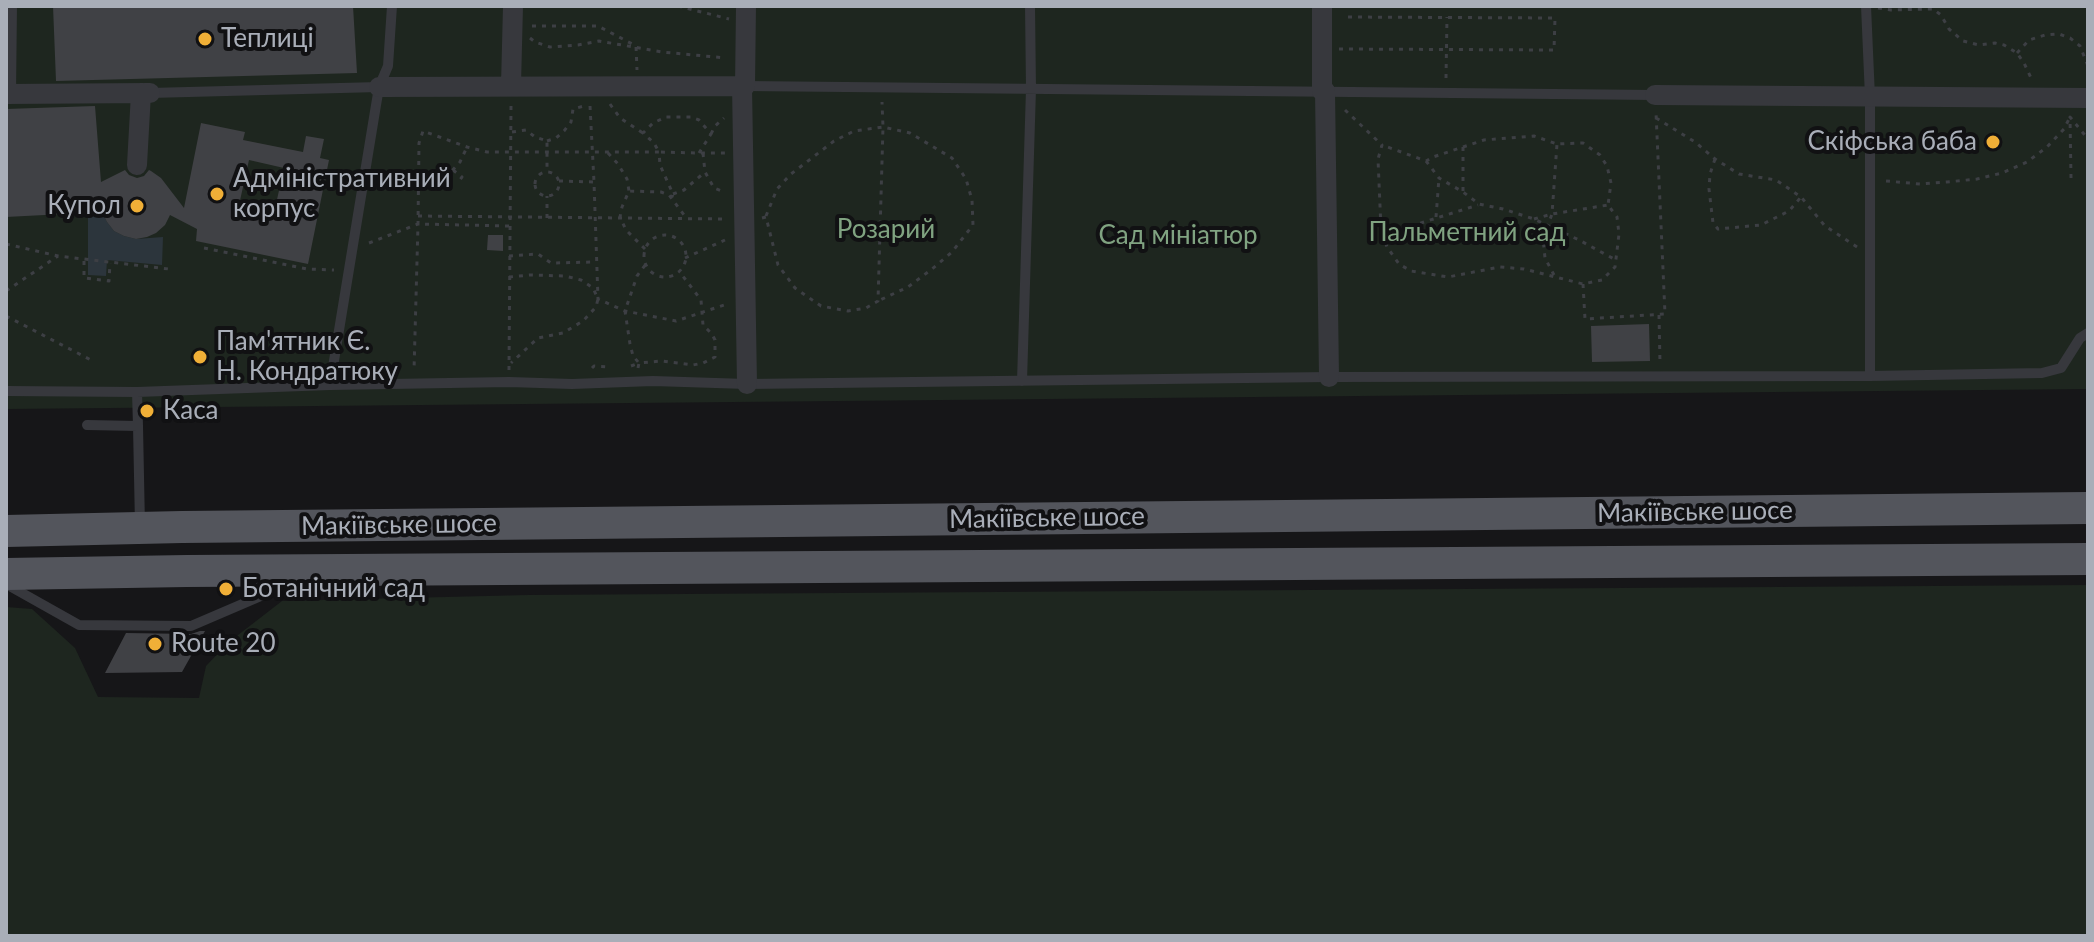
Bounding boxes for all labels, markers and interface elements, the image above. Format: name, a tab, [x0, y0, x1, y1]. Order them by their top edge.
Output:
place label: Теплиці	[221, 23, 314, 55]
marker: Теплиці	[196, 30, 214, 48]
place label: Скіфська баба	[1808, 126, 1977, 158]
marker: Скіфська баба	[1984, 133, 2002, 151]
place label: Адміністративний корпус	[233, 163, 451, 224]
marker: Адміністративний корпус	[208, 185, 226, 203]
place label: Купол	[47, 190, 121, 222]
marker: Купол	[128, 197, 146, 215]
park label: Розарий	[837, 214, 935, 246]
park label: Пальметний сад	[1369, 217, 1565, 249]
park label: Сад мініатюр	[1098, 220, 1258, 252]
place label: Пам'ятник Є. Н. Кондратюку	[216, 326, 398, 388]
marker: Пам'ятник Є. Н. Кондратюку	[191, 348, 209, 366]
place label: Каса	[163, 395, 218, 427]
marker: Каса	[138, 402, 156, 420]
street label: Макіївське шосе	[1597, 495, 1793, 529]
street label: Макіївське шосе	[949, 501, 1145, 535]
street label: Макіївське шосе	[301, 508, 497, 542]
place label: Ботанічний сад	[242, 573, 425, 605]
marker: Ботанічний сад	[217, 580, 235, 598]
place label: Route 20	[171, 628, 275, 660]
marker: Route 20	[146, 635, 164, 653]

